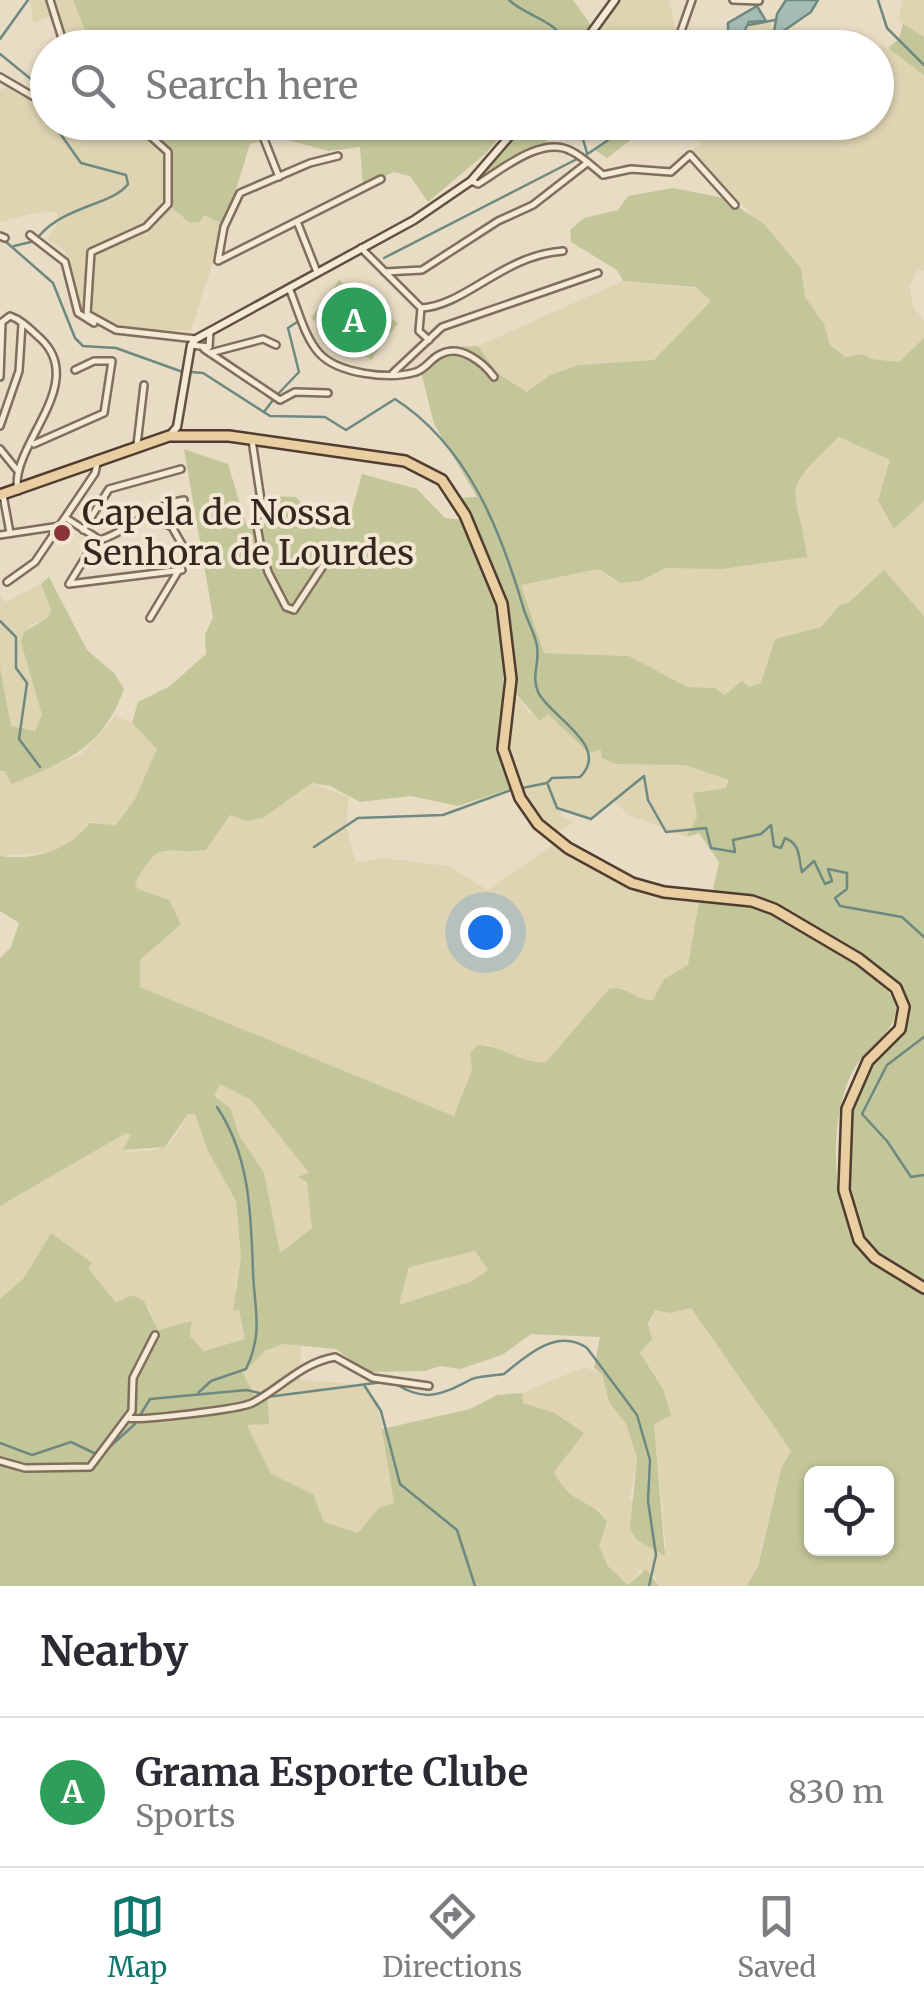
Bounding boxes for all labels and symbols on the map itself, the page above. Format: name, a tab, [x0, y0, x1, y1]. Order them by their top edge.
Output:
pin: A	[322, 282, 386, 358]
place label: Capela de Nossa Senhora de Lourdes	[82, 491, 414, 575]
marker: Capela de Nossa Senhora de Lourdes	[51, 522, 73, 544]
your location	[460, 907, 511, 958]

